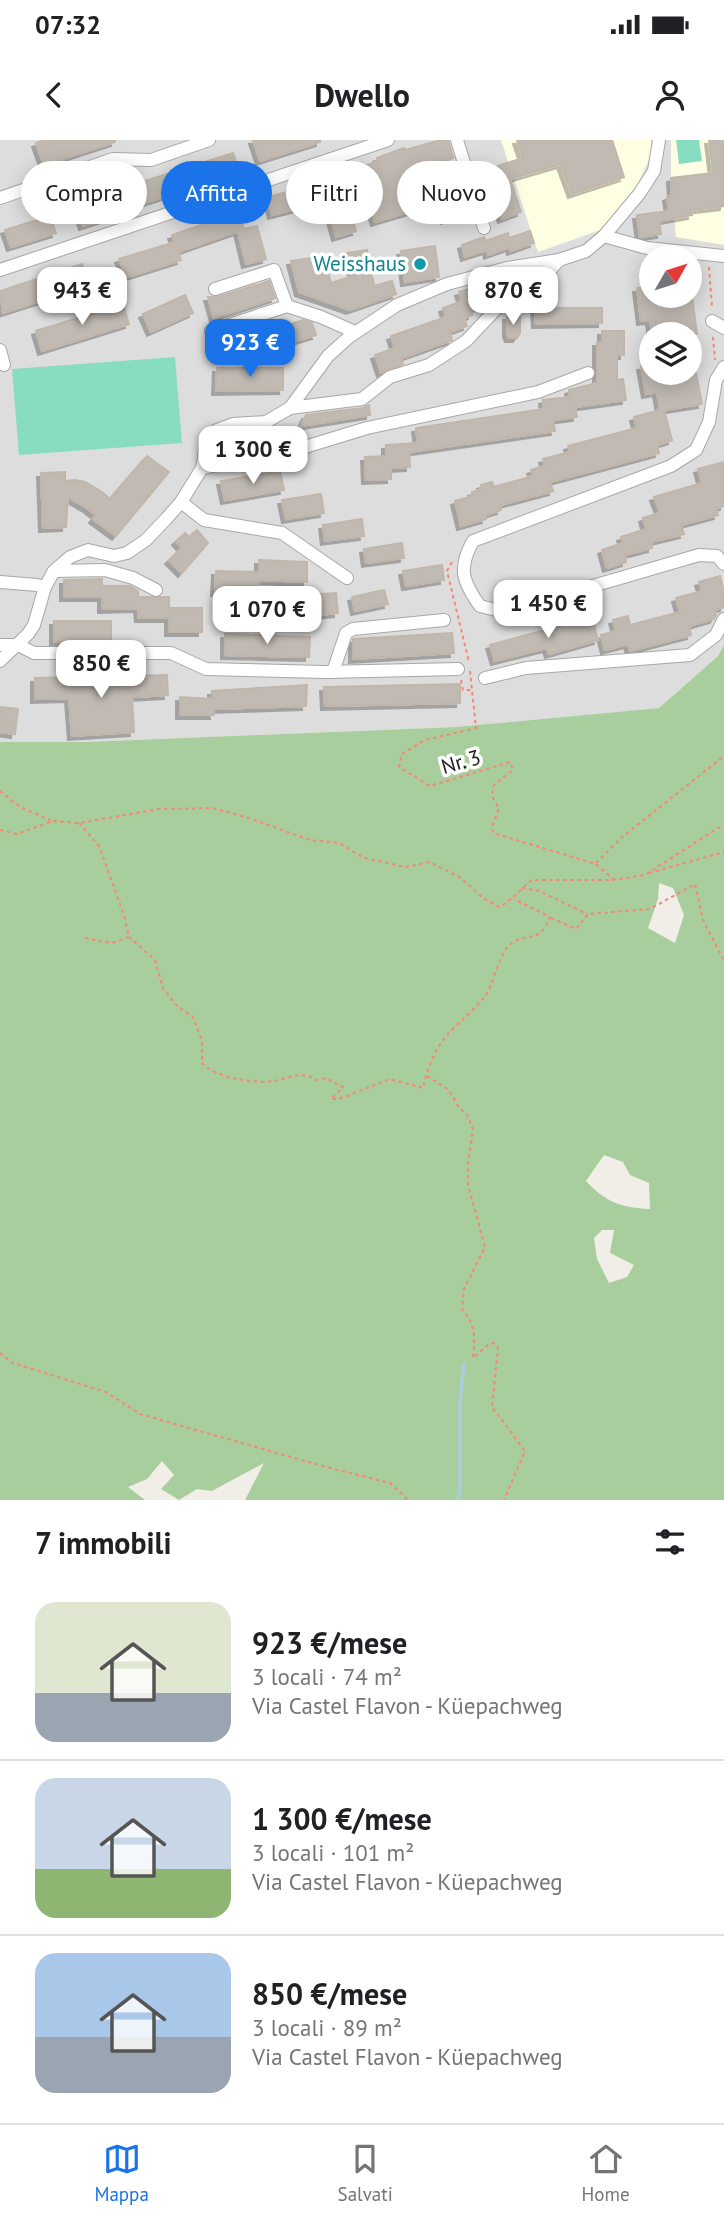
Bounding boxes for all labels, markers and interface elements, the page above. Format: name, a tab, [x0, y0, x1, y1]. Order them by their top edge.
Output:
text: 07:32	[35, 8, 101, 41]
text: Dwello	[314, 74, 410, 116]
icon: back	[35, 76, 73, 114]
icon: person	[651, 76, 689, 114]
chip: Compra	[21, 161, 147, 224]
chip: Affitta	[161, 161, 272, 224]
chip: Filtri	[286, 161, 383, 224]
chip: Nuovo	[397, 161, 511, 224]
north arrow	[639, 245, 702, 308]
map controls	[639, 245, 702, 385]
place label: Weisshaus	[313, 250, 406, 277]
marker: Weisshaus	[412, 256, 428, 272]
pin: 943 €	[33, 268, 131, 327]
pin: 870 €	[464, 268, 562, 327]
text: 943 €	[53, 275, 111, 304]
text: 870 €	[484, 275, 542, 304]
pin: 923 €	[201, 320, 299, 379]
button: layers	[639, 322, 702, 385]
text: 923 €	[221, 327, 279, 356]
pin: 1 300 €	[188, 426, 318, 486]
text: 1 300 €	[215, 434, 291, 463]
pin: 1 450 €	[483, 580, 613, 640]
pin: 1 070 €	[202, 587, 332, 646]
text: 1 450 €	[510, 588, 586, 617]
text: 1 070 €	[229, 594, 305, 623]
pin: 850 €	[52, 640, 150, 700]
text: 850 €	[72, 648, 130, 677]
street label: Nr. 3	[438, 743, 484, 780]
text: 7 immobili	[35, 1523, 172, 1562]
icon: filters	[651, 1523, 689, 1561]
text: 923 €/mese	[252, 1623, 407, 1662]
icon: home	[91, 1630, 175, 1714]
text: 3 locali · 74 m²	[252, 1662, 402, 1691]
text: Via Castel Flavon - Küepachweg	[252, 1691, 563, 1720]
text: 1 300 €/mese	[252, 1799, 432, 1838]
icon: home	[91, 1806, 175, 1890]
text: 3 locali · 101 m²	[252, 1838, 414, 1867]
text: Via Castel Flavon - Küepachweg	[252, 1867, 563, 1896]
text: 850 €/mese	[252, 1974, 407, 2013]
icon: home	[91, 1981, 175, 2065]
text: 3 locali · 89 m²	[252, 2013, 402, 2042]
text: Via Castel Flavon - Küepachweg	[252, 2042, 563, 2071]
tab: Mappa	[94, 2140, 149, 2206]
tab: Salvati	[338, 2140, 393, 2206]
tab: Home	[582, 2140, 630, 2206]

